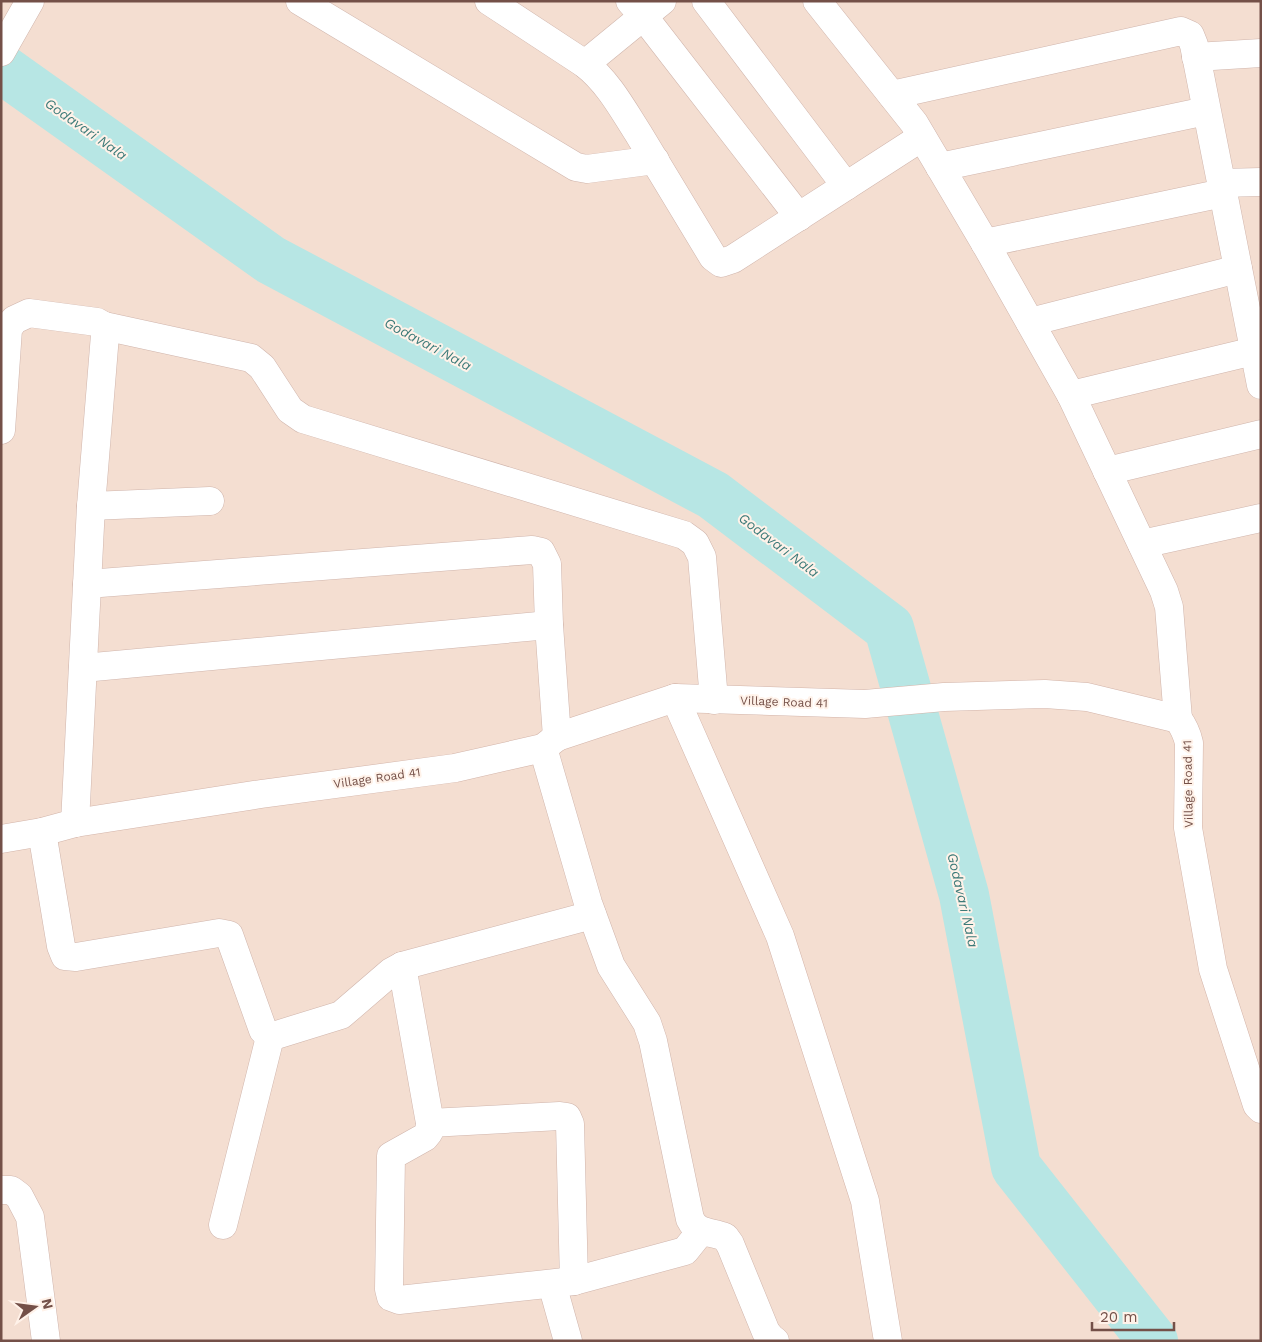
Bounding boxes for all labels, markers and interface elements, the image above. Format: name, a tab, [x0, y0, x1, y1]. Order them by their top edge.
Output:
water label: Godavari Nala	[42, 95, 130, 163]
water label: Godavari Nala	[382, 314, 475, 374]
water label: Godavari Nala	[736, 510, 823, 581]
street label: Village Road 41	[740, 693, 828, 711]
street label: Village Road 41	[1180, 740, 1196, 828]
street label: Village Road 41	[333, 765, 421, 791]
water label: Godavari Nala	[944, 851, 982, 949]
north arrow	[10, 1282, 60, 1332]
text: N	[39, 1297, 57, 1311]
scale bar	[1092, 1300, 1174, 1332]
text: 20 m	[1100, 1308, 1138, 1326]

